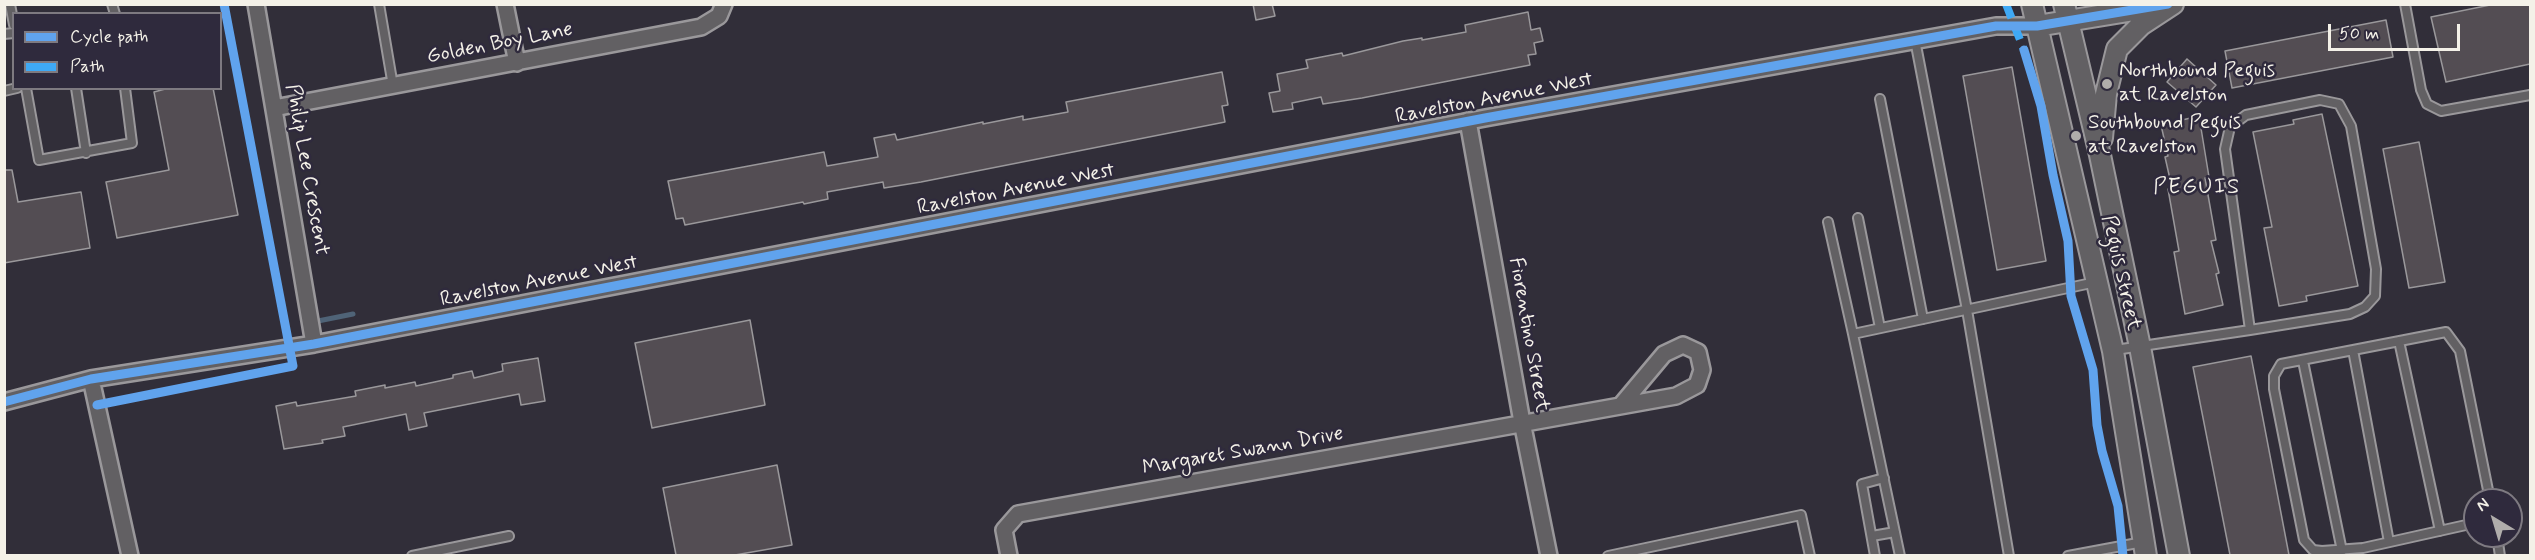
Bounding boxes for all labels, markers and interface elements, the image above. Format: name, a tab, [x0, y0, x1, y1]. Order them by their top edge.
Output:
legend	[12, 12, 222, 90]
scale bar	[2331, 12, 2463, 50]
street label: Golden Boy Lane	[425, 17, 575, 71]
text: 50 m	[2339, 22, 2379, 46]
text: Cycle path	[70, 25, 148, 49]
text: Path	[70, 55, 105, 79]
place label: Northbound Peguis at Ravelston	[2119, 59, 2275, 109]
street label: Ravelston Avenue West	[1393, 67, 1595, 131]
marker: Northbound Peguis at Ravelston	[2100, 77, 2114, 91]
street label: Philip Lee Crescent	[279, 82, 333, 258]
place label: Southbound Peguis at Ravelston	[2088, 111, 2241, 161]
marker: Southbound Peguis at Ravelston	[2069, 129, 2083, 143]
street label: Ravelston Avenue West	[915, 158, 1117, 222]
district label: PEGUIS	[2156, 175, 2238, 201]
street label: Peguis Street	[2094, 213, 2146, 333]
street label: Ravelston Avenue West	[438, 250, 640, 314]
street label: Fiorentino Street	[1502, 256, 1554, 414]
street label: Margaret Swann Drive	[1141, 422, 1345, 482]
north arrow	[2463, 488, 2523, 548]
text: N	[2472, 493, 2494, 517]

